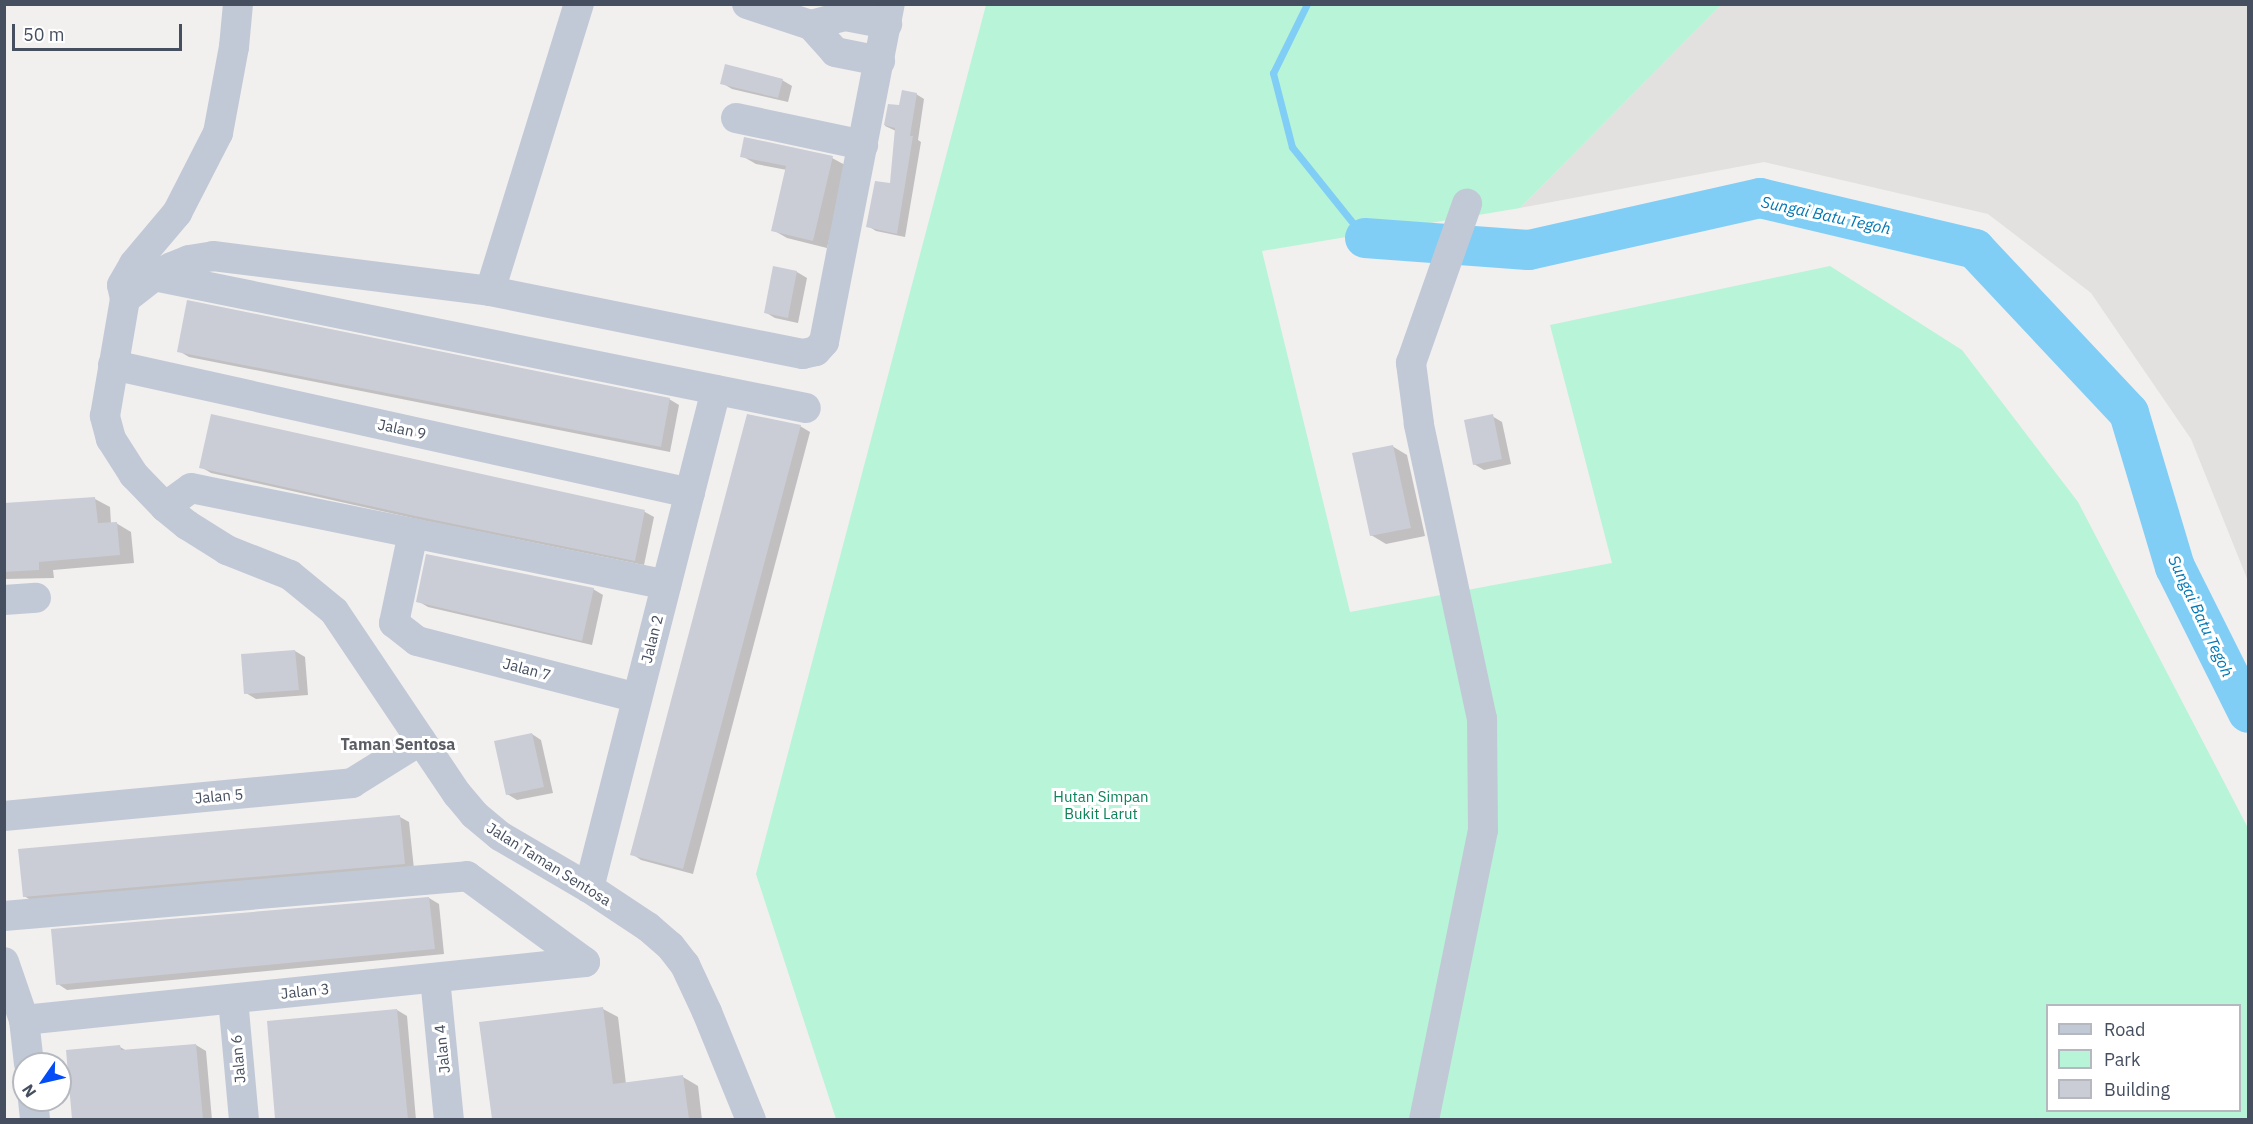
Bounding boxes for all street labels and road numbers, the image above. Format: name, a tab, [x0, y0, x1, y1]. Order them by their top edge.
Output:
street label: Jalan 9	[376, 415, 428, 443]
street label: Jalan 2	[637, 613, 667, 665]
street label: Jalan 7	[501, 654, 553, 684]
street label: Jalan 5	[194, 785, 244, 807]
street label: Jalan Taman Sentosa	[484, 819, 614, 909]
street label: Jalan 3	[280, 979, 330, 1003]
street label: Jalan 4	[430, 1024, 454, 1074]
street label: Jalan 6	[227, 1034, 249, 1084]

